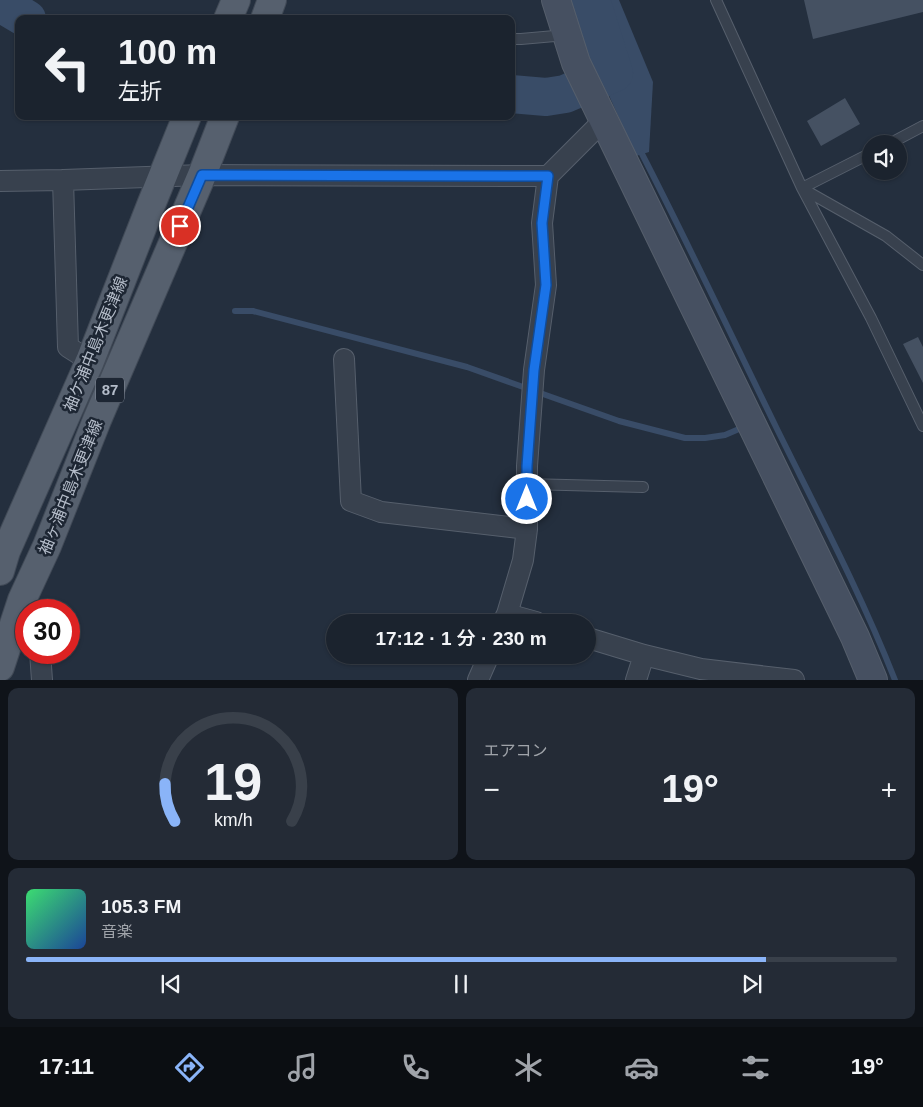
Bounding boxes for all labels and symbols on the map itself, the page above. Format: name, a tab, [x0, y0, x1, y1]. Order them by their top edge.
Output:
pin	[159, 205, 201, 247]
street label: 袖ケ浦中島木更津線	[61, 274, 130, 414]
road number: 87	[96, 378, 124, 402]
street label: 袖ヶ浦中島木更津線	[36, 417, 105, 557]
position arrow	[500, 472, 552, 524]
speed limit sign: 30	[15, 599, 80, 664]

